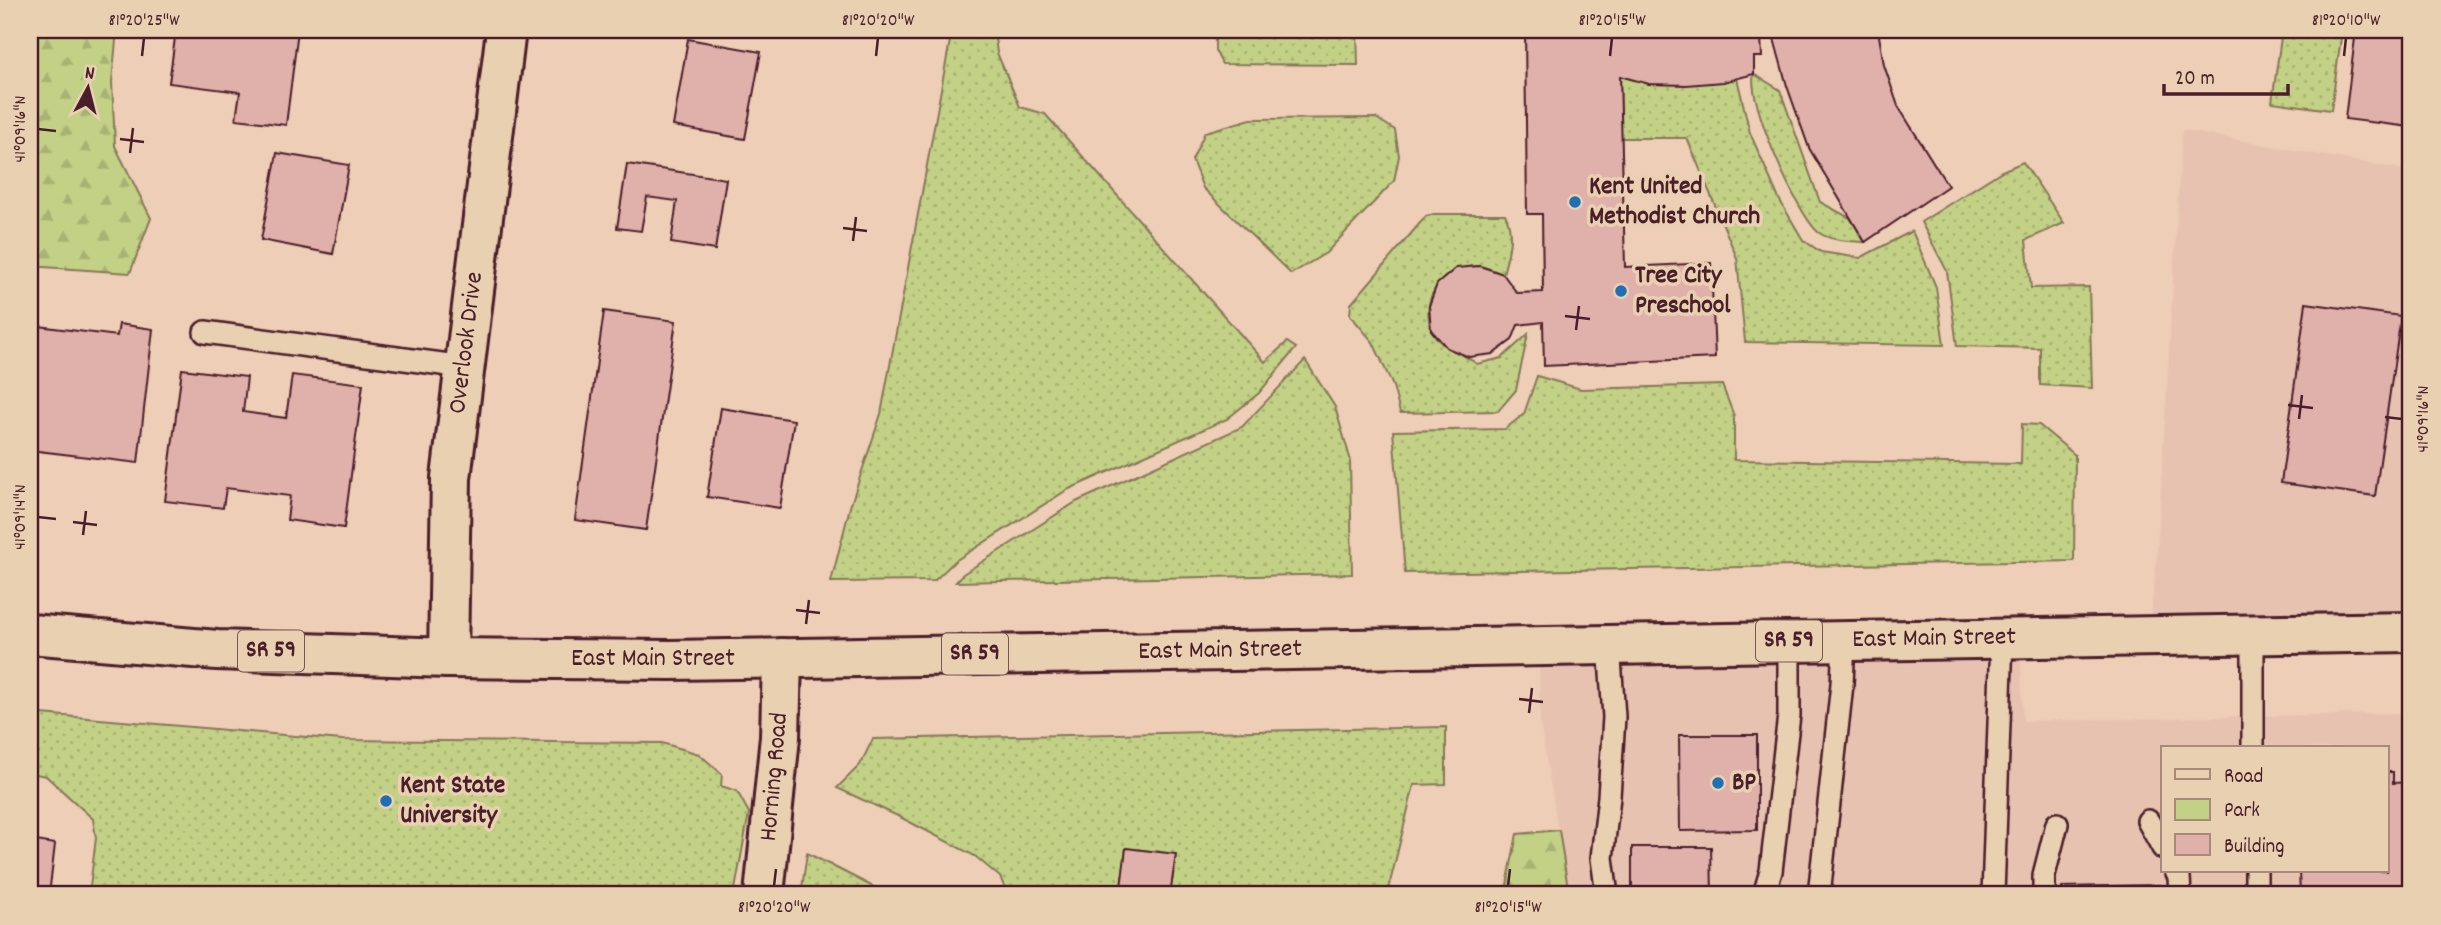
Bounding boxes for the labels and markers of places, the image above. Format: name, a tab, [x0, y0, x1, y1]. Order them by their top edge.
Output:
place label: Kent United Methodist Church	[1589, 169, 1760, 236]
marker: Kent United Methodist Church	[1567, 194, 1583, 210]
place label: Tree City Preschool	[1635, 258, 1731, 325]
marker: Tree City Preschool	[1613, 283, 1629, 299]
place label: BP	[1732, 765, 1756, 802]
place label: Kent State University	[400, 768, 505, 835]
marker: BP	[1710, 775, 1726, 791]
marker: Kent State University	[378, 793, 394, 809]

